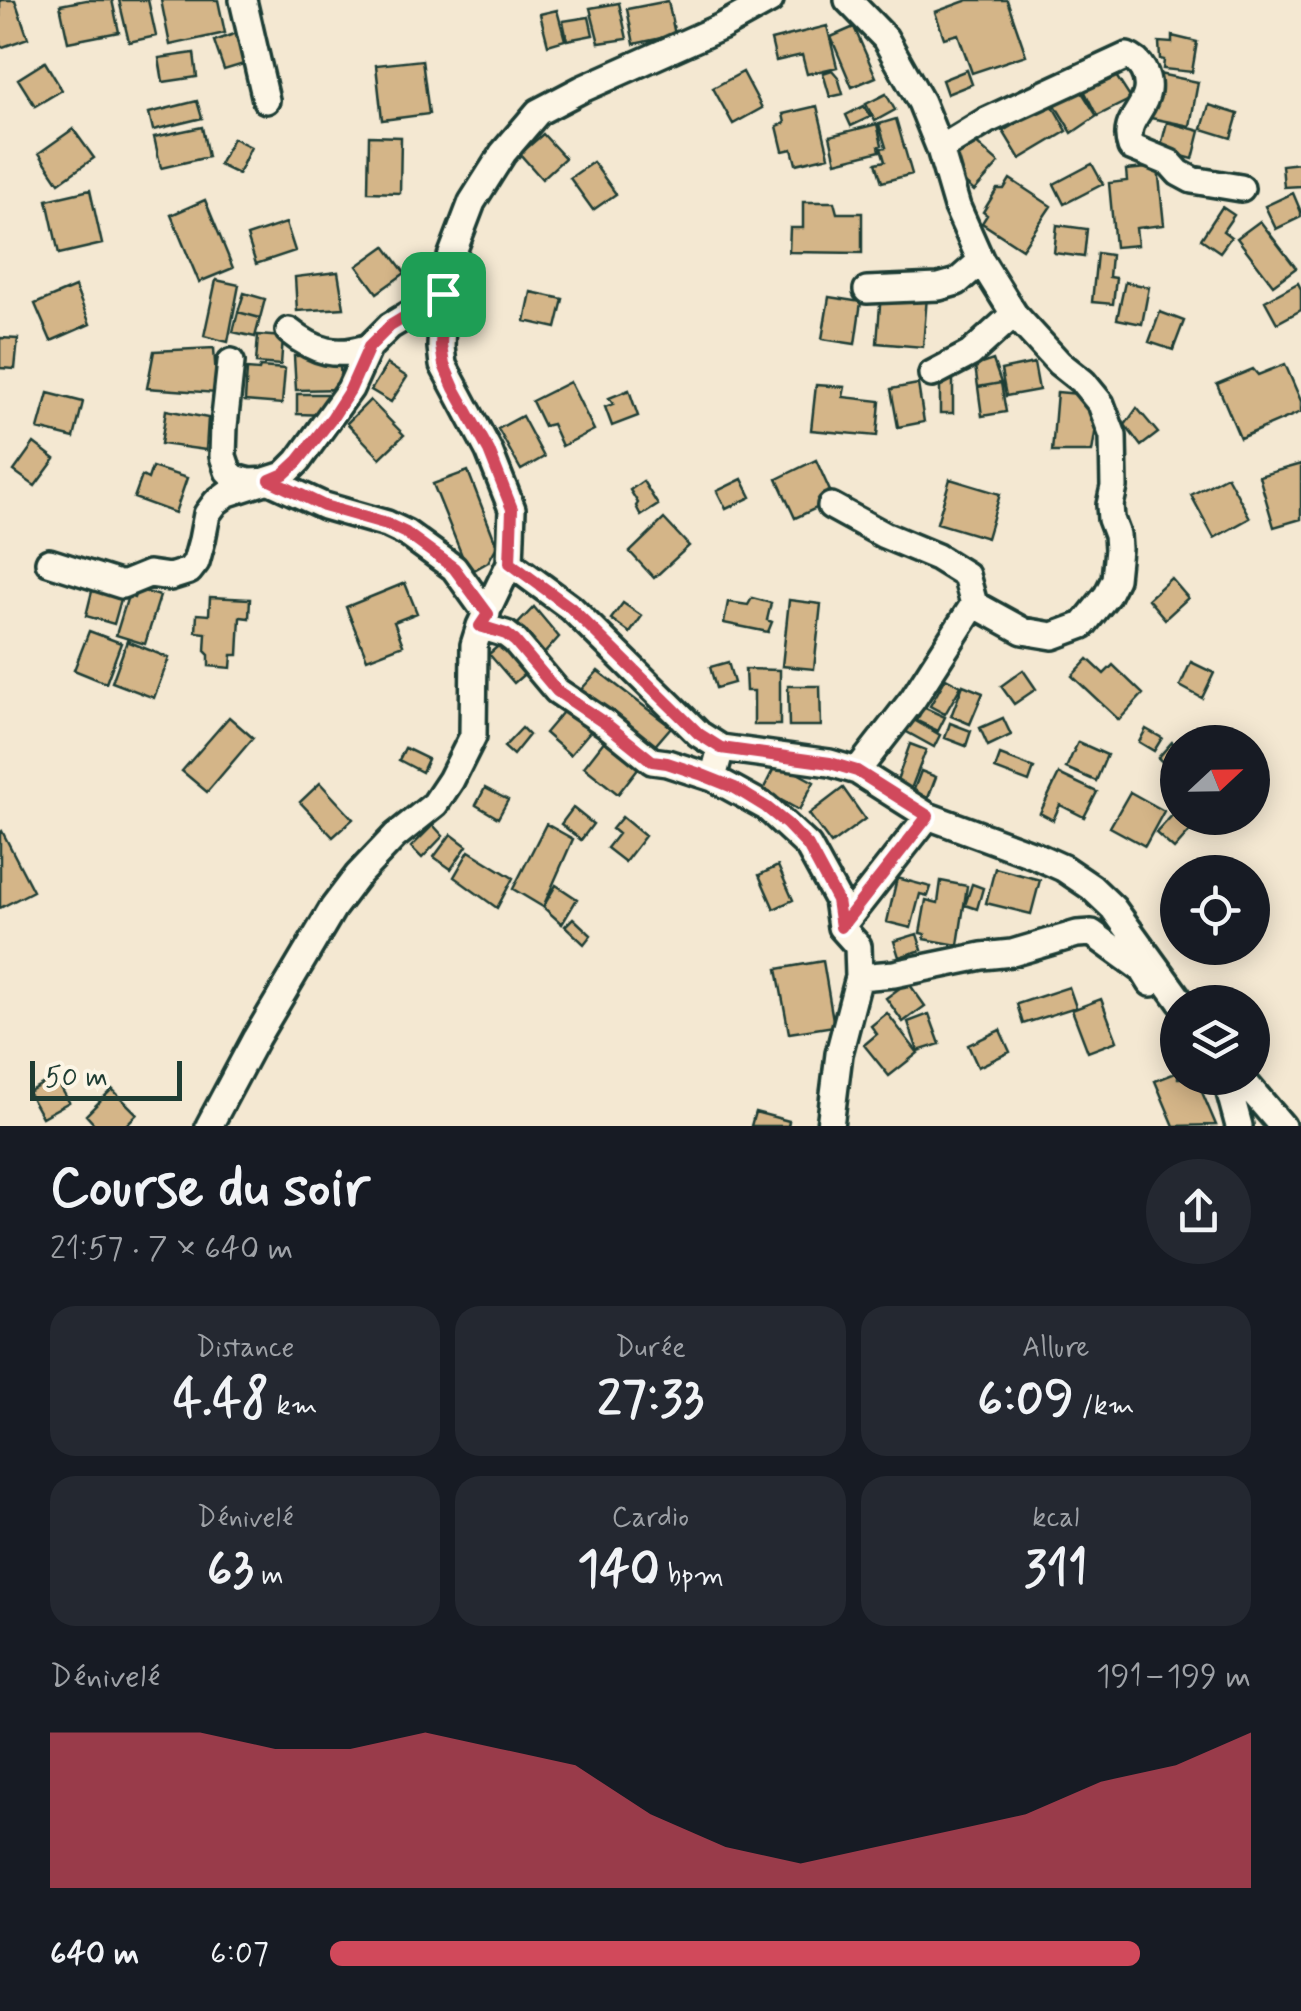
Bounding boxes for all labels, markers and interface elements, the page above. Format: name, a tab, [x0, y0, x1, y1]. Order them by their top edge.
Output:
pin	[401, 252, 486, 337]
icon: arrive	[416, 267, 471, 322]
north arrow	[1160, 725, 1270, 835]
map controls	[1160, 725, 1270, 1095]
button: locate	[1160, 855, 1270, 965]
button: layers	[1160, 985, 1270, 1095]
scale bar	[30, 1056, 182, 1100]
text: 50 m	[45, 1060, 108, 1097]
text: Course du soir	[50, 1154, 370, 1226]
button: share	[1146, 1159, 1251, 1264]
text: 21:57 · 7 × 640 m	[50, 1228, 293, 1270]
text: Distance	[196, 1330, 294, 1367]
text: Durée	[615, 1330, 686, 1367]
text: Allure	[1022, 1330, 1089, 1367]
text: 4.48	[173, 1367, 269, 1433]
text: 27:33	[597, 1367, 704, 1433]
text: 6:09	[977, 1367, 1074, 1433]
text: km	[269, 1388, 317, 1425]
text: /km	[1074, 1388, 1134, 1425]
text: Dénivelé	[197, 1500, 293, 1537]
text: Cardio	[612, 1500, 689, 1537]
text: kcal	[1032, 1500, 1079, 1537]
text: 63	[207, 1537, 254, 1603]
text: 140	[577, 1537, 660, 1603]
text: 311	[1024, 1537, 1088, 1603]
text: m	[254, 1558, 283, 1595]
text: bpm	[660, 1558, 724, 1595]
text: Dénivelé	[50, 1656, 160, 1698]
text: 191–199 m	[1096, 1656, 1251, 1698]
text: 640 m	[50, 1933, 139, 1975]
text: 6:07	[210, 1933, 269, 1975]

